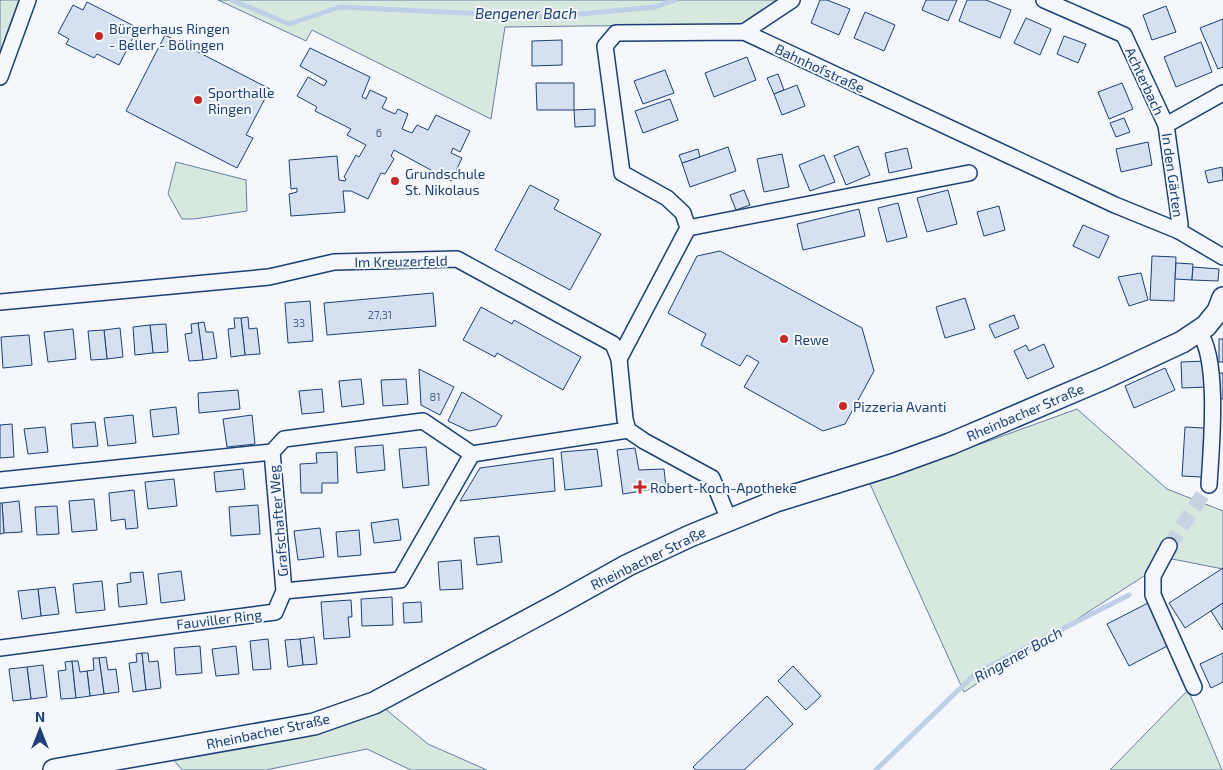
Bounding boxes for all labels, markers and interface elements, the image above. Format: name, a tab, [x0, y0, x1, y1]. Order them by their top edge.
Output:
water label: Bengener Bach	[475, 4, 577, 22]
place label: Bürgerhaus Ringen - Beller - Bölingen	[109, 20, 230, 53]
marker: Bürgerhaus Ringen - Beller - Bölingen	[93, 30, 105, 42]
street label: Bahnhofstraße	[773, 40, 867, 96]
street label: Achterbach	[1122, 44, 1168, 118]
place label: Sporthalle Ringen	[208, 84, 275, 117]
marker: Sporthalle Ringen	[192, 94, 204, 106]
house number: 6	[376, 126, 382, 139]
street label: In den Gärten	[1159, 132, 1187, 218]
place label: Grundschule St. Nikolaus	[405, 165, 485, 198]
marker: Grundschule St. Nikolaus	[389, 175, 401, 187]
street label: Im Kreuzerfeld	[354, 252, 448, 270]
house number: 27,31	[368, 308, 392, 321]
house number: 33	[293, 316, 305, 329]
place label: Rewe	[794, 331, 829, 348]
marker: Rewe	[778, 333, 790, 345]
street label: Rheinbacher Straße	[964, 380, 1086, 444]
house number: 81	[429, 390, 441, 403]
place label: Pizzeria Avanti	[853, 398, 946, 415]
marker: Pizzeria Avanti	[837, 400, 849, 412]
street label: Grafschafter Weg	[265, 464, 291, 578]
place label: Robert-Koch-Apotheke	[650, 479, 797, 496]
marker: Robert-Koch-Apotheke	[634, 481, 646, 493]
street label: Rheinbacher Straße	[588, 523, 708, 593]
street label: Fauviller Ring	[175, 605, 263, 633]
water label: Ringener Bach	[971, 622, 1065, 686]
north arrow	[15, 705, 65, 755]
text: N	[35, 708, 45, 725]
street label: Rheinbacher Straße	[205, 710, 331, 752]

